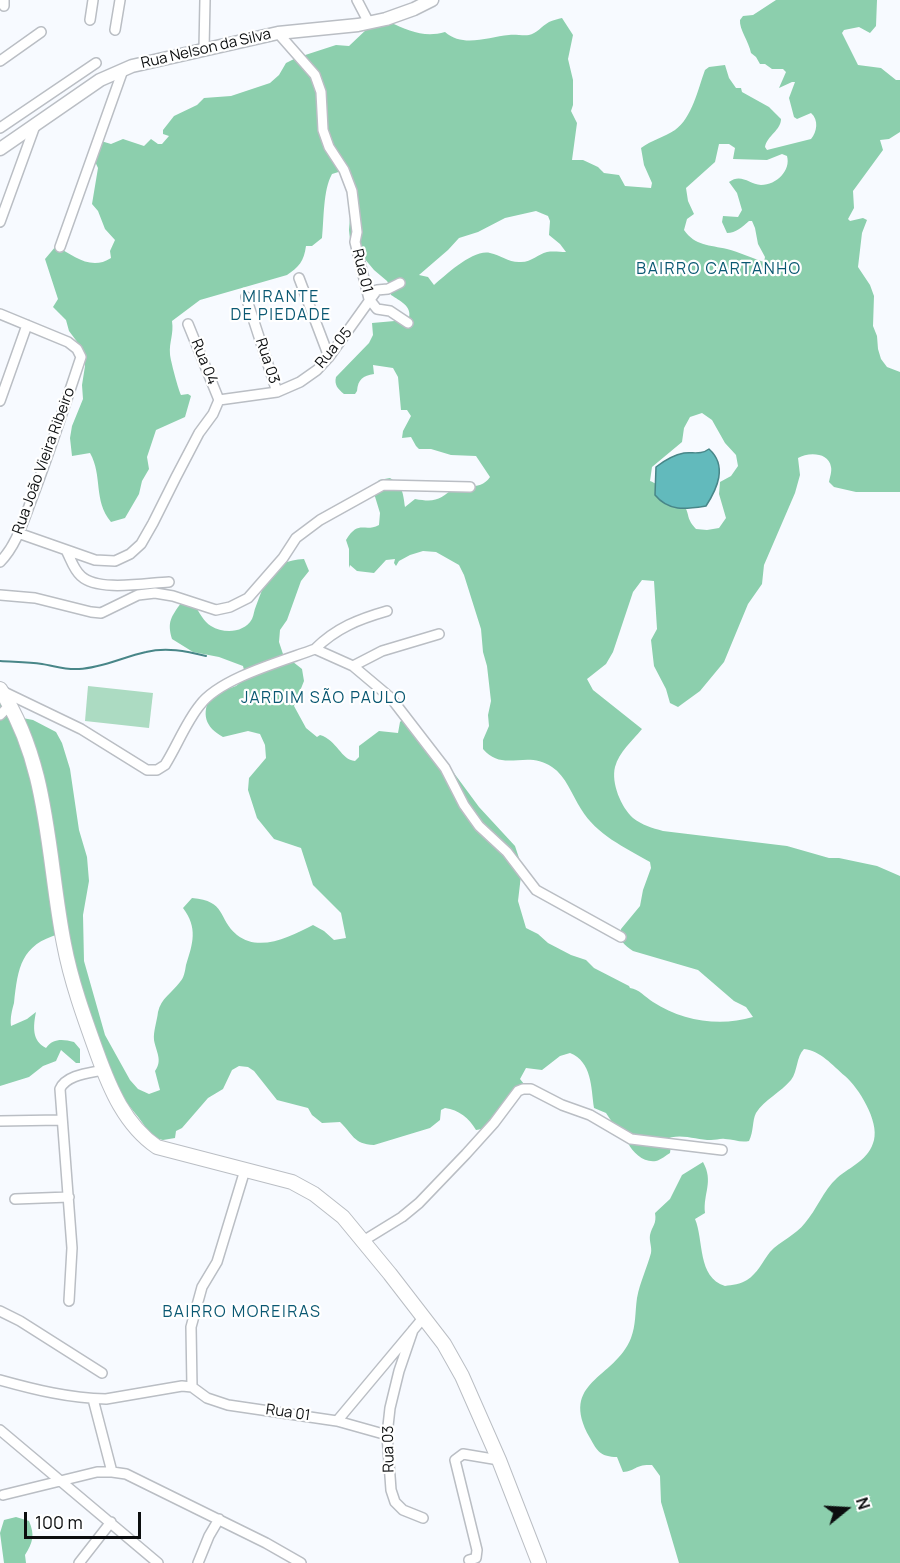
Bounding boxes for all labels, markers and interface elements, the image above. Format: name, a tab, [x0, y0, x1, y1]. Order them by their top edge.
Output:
street label: Rua Nelson da Silva	[139, 25, 273, 73]
street label: Rua 01	[348, 247, 376, 295]
district label: BAIRRO CARTANHO	[636, 260, 802, 280]
district label: MIRANTE DE PIEDADE	[230, 288, 332, 326]
street label: Rua 05	[312, 324, 356, 372]
street label: Rua 03	[251, 336, 283, 386]
street label: Rua 04	[187, 337, 221, 387]
street label: Rua João Vieira Ribeiro	[9, 385, 79, 537]
district label: JARDIM SÃO PAULO	[241, 689, 407, 709]
district label: BAIRRO MOREIRAS	[163, 1303, 321, 1323]
street label: Rua 01	[265, 1401, 311, 1425]
street label: Rua 03	[380, 1425, 398, 1473]
north arrow	[816, 1479, 876, 1539]
text: N	[851, 1495, 875, 1512]
scale bar	[27, 1500, 144, 1538]
text: 100 m	[35, 1510, 83, 1534]

